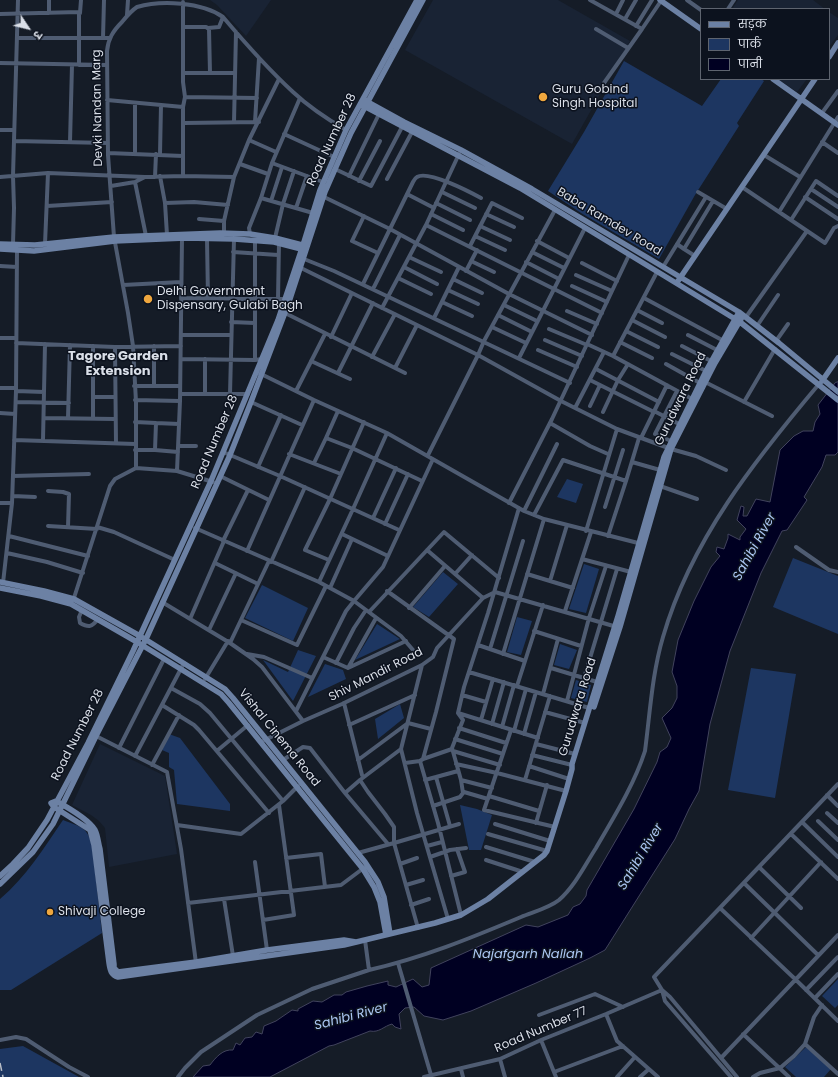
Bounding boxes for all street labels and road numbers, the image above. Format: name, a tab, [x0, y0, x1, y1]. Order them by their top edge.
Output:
street label: Devki Nandan Marg	[90, 49, 106, 167]
street label: Road Number 28	[304, 91, 360, 189]
street label: Baba Ramdev Road	[554, 185, 664, 259]
street label: Gurudwara Road	[652, 350, 710, 448]
street label: Road Number 28	[189, 393, 241, 491]
street label: Shiv Mandir Road	[327, 645, 425, 705]
street label: Gurudwara Road	[556, 656, 600, 758]
street label: Vishal Cinema Road	[235, 686, 323, 790]
street label: Road Number 28	[49, 687, 107, 783]
street label: Road Number 77	[493, 1004, 589, 1056]

